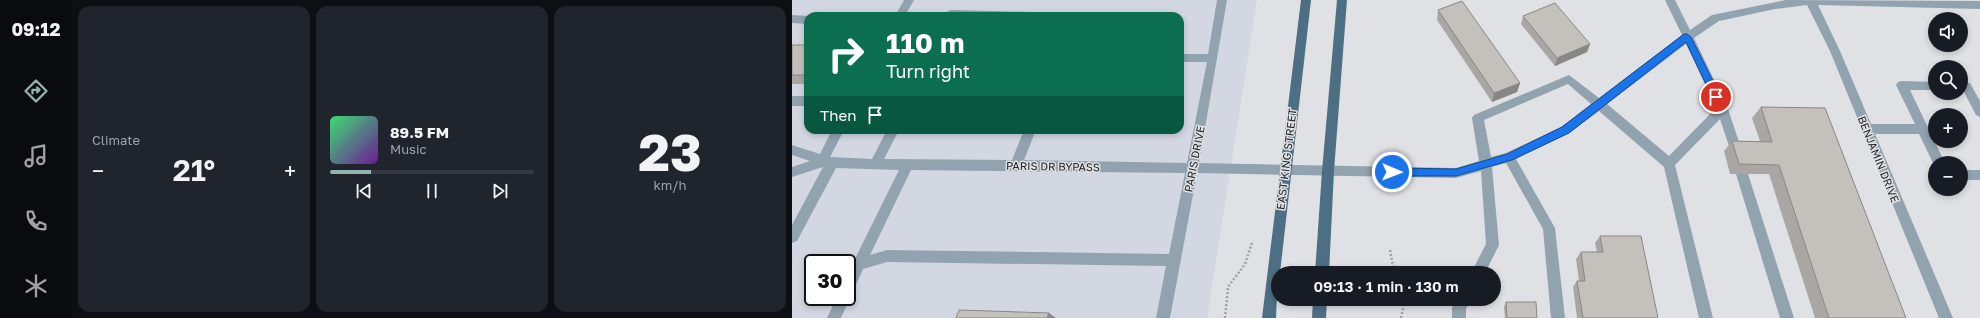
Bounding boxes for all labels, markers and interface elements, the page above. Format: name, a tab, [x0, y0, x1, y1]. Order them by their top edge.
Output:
map controls	[1928, 12, 1968, 196]
button: sound	[1928, 12, 1968, 52]
text: 09:12	[11, 18, 61, 40]
text: 110 m	[886, 26, 965, 59]
icon: right	[820, 28, 872, 80]
text: Turn right	[886, 60, 970, 82]
button: search	[1928, 60, 1968, 100]
icon: directions	[22, 77, 50, 105]
pin	[1699, 80, 1733, 114]
icon: arrive	[1705, 86, 1727, 108]
icon: arrive	[864, 104, 886, 126]
text: Then	[820, 106, 856, 124]
street label: EAST KING STREET	[1273, 107, 1299, 210]
button: +	[1928, 108, 1968, 148]
street label: BENJAMIN DRIVE	[1856, 114, 1902, 205]
text: 23	[638, 120, 702, 182]
text: 89.5 FM	[390, 123, 449, 141]
street label: PARIS DRIVE	[1181, 125, 1207, 193]
text: Climate	[92, 132, 140, 148]
text: Music	[390, 141, 427, 157]
icon: music	[22, 142, 50, 170]
position arrow	[1371, 151, 1413, 193]
text: 21°	[173, 152, 215, 188]
button: −	[1928, 156, 1968, 196]
text: −	[92, 157, 104, 184]
text: +	[284, 157, 296, 184]
street label: PARIS DR BYPASS	[1006, 159, 1100, 173]
text: km/h	[653, 177, 687, 193]
icon: previous	[353, 180, 375, 202]
icon: pause	[421, 180, 443, 202]
icon: next	[489, 180, 511, 202]
icon: phone	[22, 207, 50, 235]
speed limit sign: 30	[804, 254, 856, 306]
icon: climate	[22, 272, 50, 300]
text: 09:13 · 1 min · 130 m	[1313, 277, 1459, 295]

